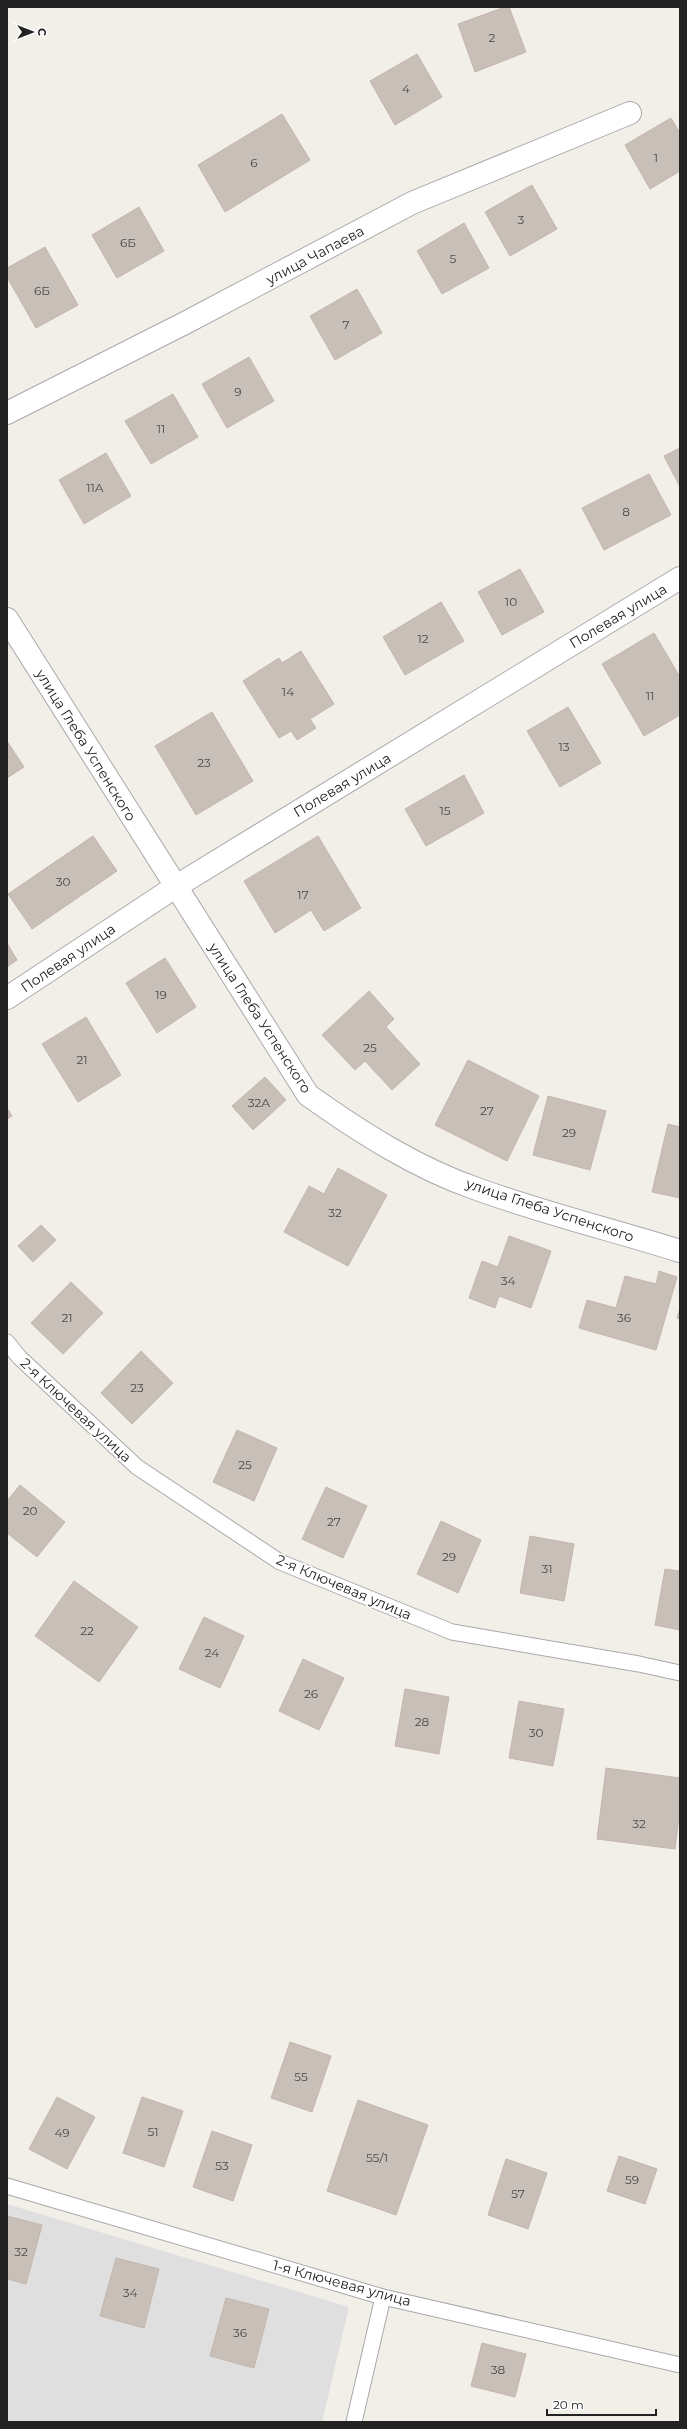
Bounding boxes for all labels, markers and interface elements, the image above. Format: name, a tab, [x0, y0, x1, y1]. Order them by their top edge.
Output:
north arrow	[12, 12, 52, 52]
text: С	[35, 28, 49, 36]
house number: 2	[489, 30, 496, 45]
house number: 4	[402, 81, 410, 96]
house number: 1	[654, 150, 658, 165]
house number: 6	[250, 155, 258, 170]
house number: 3	[518, 212, 525, 227]
street label: улица Чапаева	[262, 222, 367, 289]
house number: 6Б	[120, 235, 136, 250]
house number: 5	[450, 251, 457, 266]
house number: 6Б	[34, 283, 50, 298]
house number: 7	[342, 317, 350, 332]
house number: 9	[234, 384, 242, 399]
house number: 11	[157, 421, 165, 436]
house number: 11А	[86, 480, 104, 495]
house number: 8	[622, 504, 630, 519]
street label: Полевая улица	[566, 580, 670, 652]
house number: 10	[505, 594, 517, 609]
house number: 12	[417, 631, 429, 646]
street label: улица Глеба Успенского	[31, 665, 140, 824]
house number: 14	[282, 684, 294, 699]
house number: 11	[646, 688, 654, 703]
house number: 13	[558, 739, 570, 754]
street label: Полевая улица	[290, 749, 394, 821]
house number: 23	[197, 755, 211, 770]
house number: 15	[439, 803, 451, 818]
house number: 30	[56, 874, 70, 889]
house number: 17	[297, 887, 309, 902]
street label: Полевая улица	[17, 920, 119, 996]
street label: улица Глеба Успенского	[204, 939, 315, 1097]
house number: 19	[155, 987, 167, 1002]
house number: 25	[363, 1040, 377, 1055]
house number: 21	[76, 1052, 88, 1067]
house number: 32А	[248, 1095, 270, 1110]
house number: 27	[480, 1103, 494, 1118]
house number: 29	[562, 1125, 576, 1140]
street label: улица Глеба Успенского	[463, 1174, 636, 1246]
house number: 32	[328, 1205, 342, 1220]
house number: 34	[501, 1273, 515, 1288]
house number: 21	[61, 1310, 73, 1325]
house number: 36	[617, 1310, 631, 1325]
street label: 2-я Ключевая улица	[17, 1354, 135, 1466]
house number: 23	[130, 1380, 144, 1395]
house number: 25	[238, 1457, 252, 1472]
house number: 20	[23, 1503, 37, 1518]
house number: 27	[327, 1514, 341, 1529]
house number: 29	[442, 1549, 456, 1564]
street label: 2-я Ключевая улица	[274, 1550, 414, 1624]
house number: 31	[541, 1561, 553, 1576]
house number: 22	[80, 1623, 94, 1638]
house number: 24	[205, 1645, 219, 1660]
house number: 26	[304, 1686, 318, 1701]
house number: 28	[415, 1714, 430, 1729]
house number: 30	[529, 1725, 543, 1740]
house number: 32	[632, 1816, 646, 1831]
house number: 55	[294, 2069, 308, 2084]
house number: 51	[147, 2124, 159, 2139]
house number: 49	[54, 2125, 70, 2140]
house number: 55/1	[366, 2150, 388, 2165]
house number: 53	[215, 2158, 229, 2173]
house number: 59	[625, 2172, 639, 2187]
house number: 57	[511, 2186, 525, 2201]
house number: 32	[14, 2244, 28, 2259]
street label: 1-я Ключевая улица	[271, 2256, 413, 2310]
house number: 34	[123, 2285, 137, 2300]
house number: 36	[233, 2325, 247, 2340]
house number: 38	[491, 2362, 506, 2377]
scale bar	[547, 2391, 656, 2417]
text: 20 m	[553, 2397, 584, 2412]

